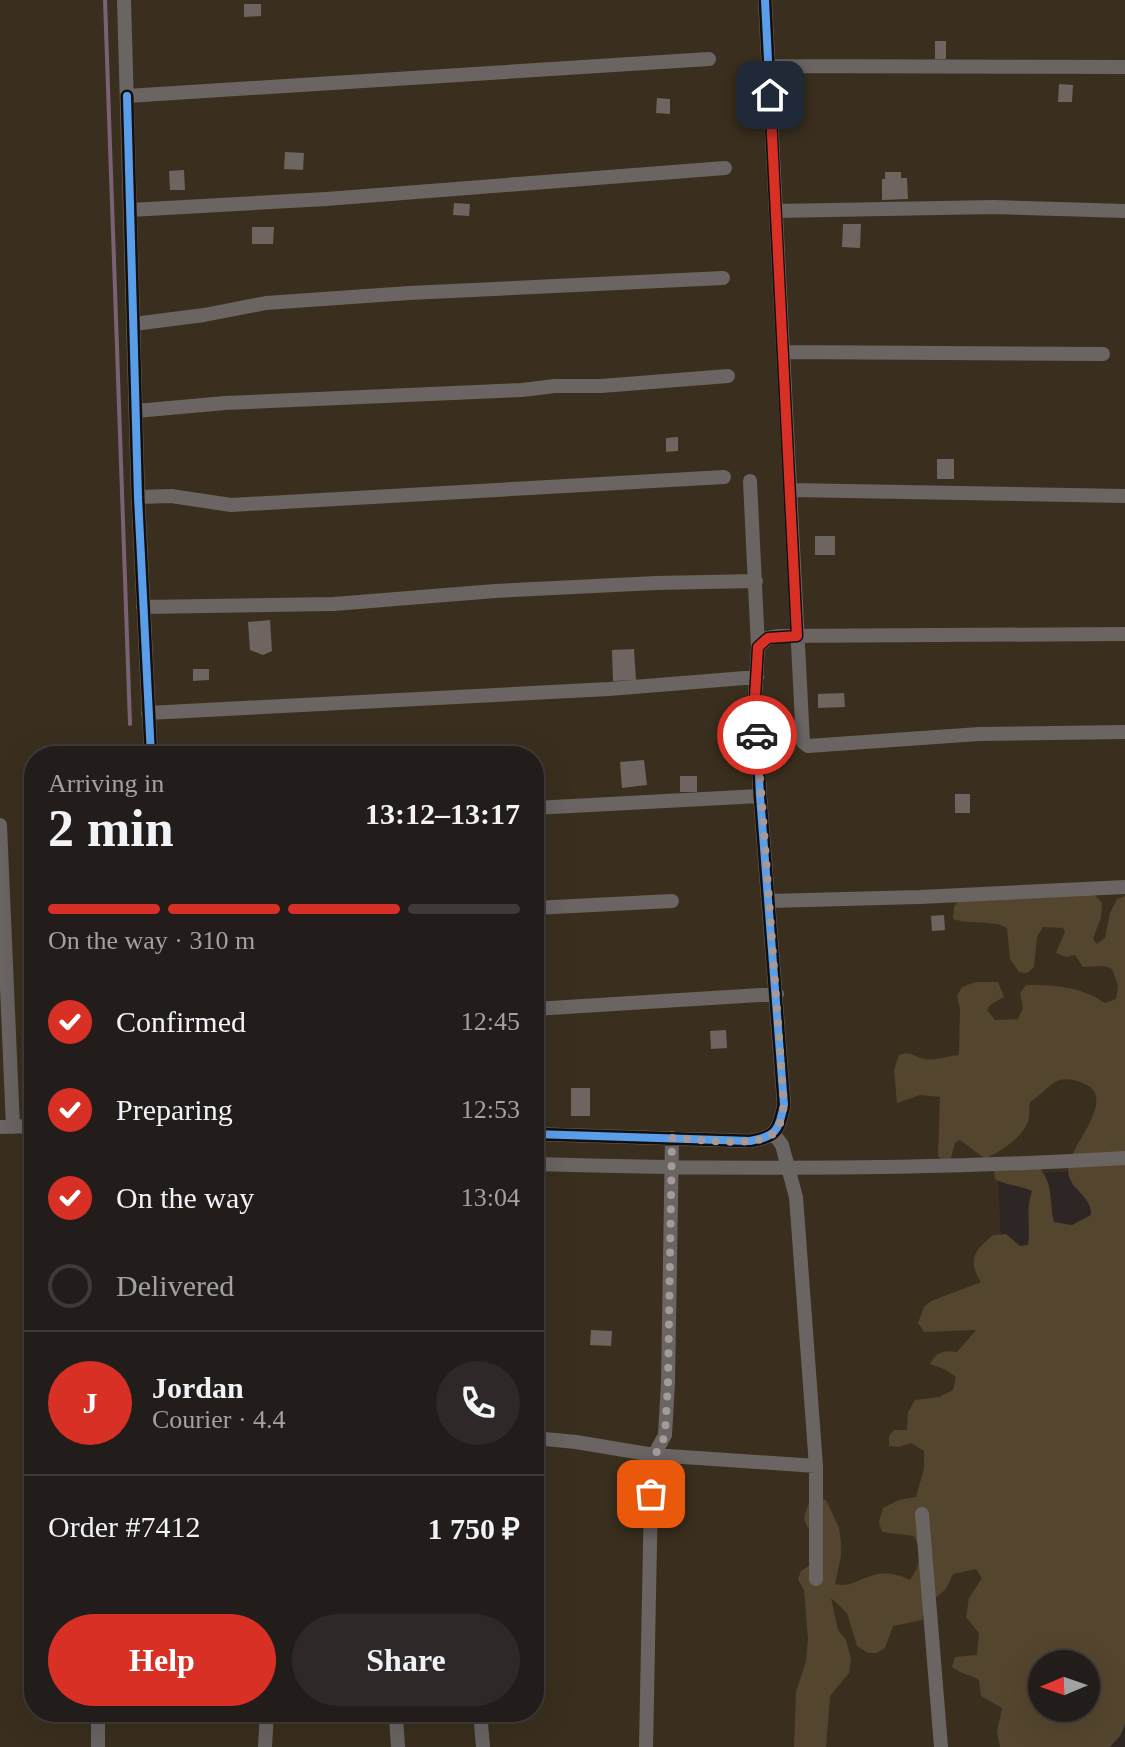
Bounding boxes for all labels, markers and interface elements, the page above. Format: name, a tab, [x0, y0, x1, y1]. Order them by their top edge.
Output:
pin	[736, 61, 804, 129]
icon: home	[748, 73, 792, 117]
courier	[717, 695, 797, 775]
icon: car	[735, 713, 779, 757]
text: Arriving in	[48, 769, 164, 798]
text: 13:12–13:17	[365, 797, 520, 830]
text: 2 min	[48, 800, 174, 857]
text: On the way · 310 m	[48, 926, 255, 955]
icon: check	[48, 1000, 92, 1044]
text: Confirmed	[116, 1005, 246, 1038]
text: 12:45	[461, 1007, 520, 1036]
icon: check	[48, 1088, 92, 1132]
text: Preparing	[116, 1093, 233, 1126]
text: 12:53	[461, 1095, 520, 1124]
icon: check	[48, 1176, 92, 1220]
text: On the way	[116, 1181, 254, 1214]
text: 13:04	[461, 1183, 520, 1212]
text: Delivered	[116, 1269, 234, 1302]
button: phone	[436, 1361, 520, 1445]
text: Jordan	[152, 1371, 244, 1404]
text: J	[83, 1386, 98, 1419]
text: Courier · 4.4	[152, 1405, 286, 1434]
pin	[617, 1460, 685, 1528]
icon: bag	[629, 1472, 673, 1516]
text: Order #7412	[48, 1510, 200, 1543]
text: 1 750 ₽	[428, 1512, 520, 1545]
button: Help	[48, 1614, 276, 1706]
button: Share	[292, 1614, 520, 1706]
north arrow	[1028, 1650, 1100, 1722]
map controls	[1028, 1650, 1100, 1722]

